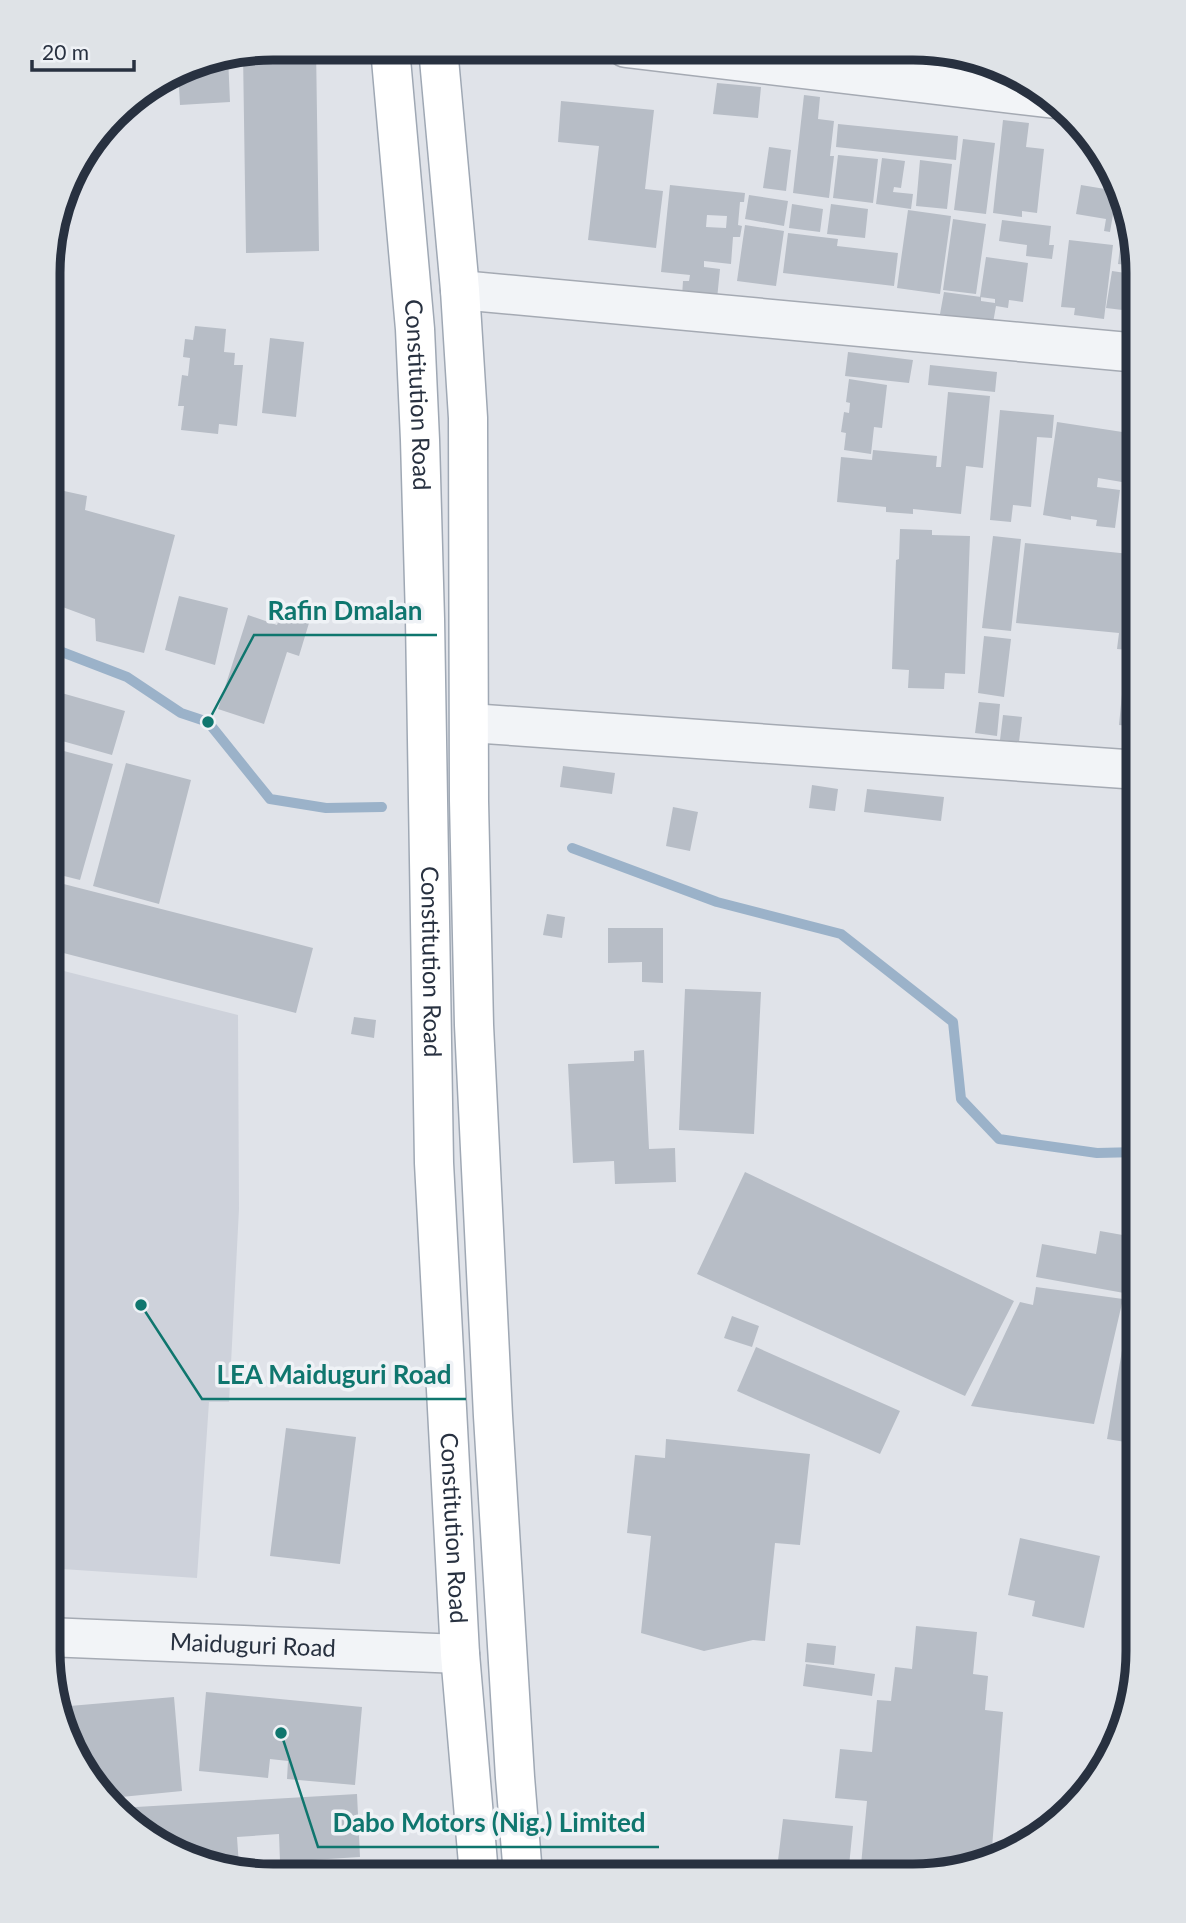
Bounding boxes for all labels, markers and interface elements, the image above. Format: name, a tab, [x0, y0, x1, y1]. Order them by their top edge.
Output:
scale bar	[32, 28, 133, 72]
text: 20 m	[42, 39, 89, 64]
street label: Constitution Road	[399, 298, 437, 491]
callout: Rafin Dmalan	[254, 588, 437, 635]
text: Rafin Dmalan	[268, 594, 422, 626]
street label: Constitution Road	[416, 866, 448, 1057]
callout: LEA Maiduguri Road	[202, 1352, 466, 1399]
text: LEA Maiduguri Road	[216, 1358, 452, 1390]
street label: Constitution Road	[435, 1432, 474, 1624]
street label: Maiduguri Road	[169, 1626, 337, 1662]
callout: Dabo Motors (Nig.) Limited	[318, 1800, 659, 1847]
text: Dabo Motors (Nig.) Limited	[332, 1806, 646, 1838]

